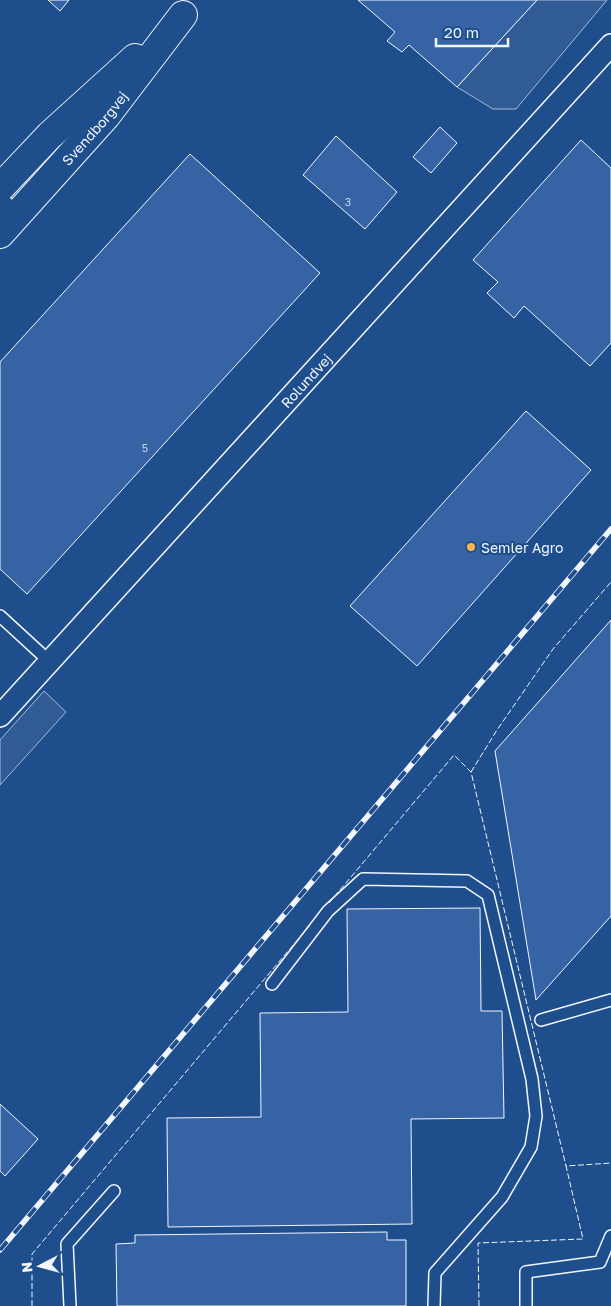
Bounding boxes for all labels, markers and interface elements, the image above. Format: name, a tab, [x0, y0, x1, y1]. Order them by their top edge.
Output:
scale bar	[436, 15, 508, 47]
text: 20 m	[444, 23, 479, 41]
street label: Svendborgvej	[58, 87, 131, 168]
house number: 3	[345, 195, 351, 208]
street label: Rolundvej	[277, 350, 335, 411]
house number: 5	[142, 441, 148, 454]
place label: Semler Agro	[481, 539, 563, 556]
marker: Semler Agro	[465, 541, 477, 553]
north arrow	[15, 1241, 65, 1291]
text: N	[18, 1261, 36, 1274]

